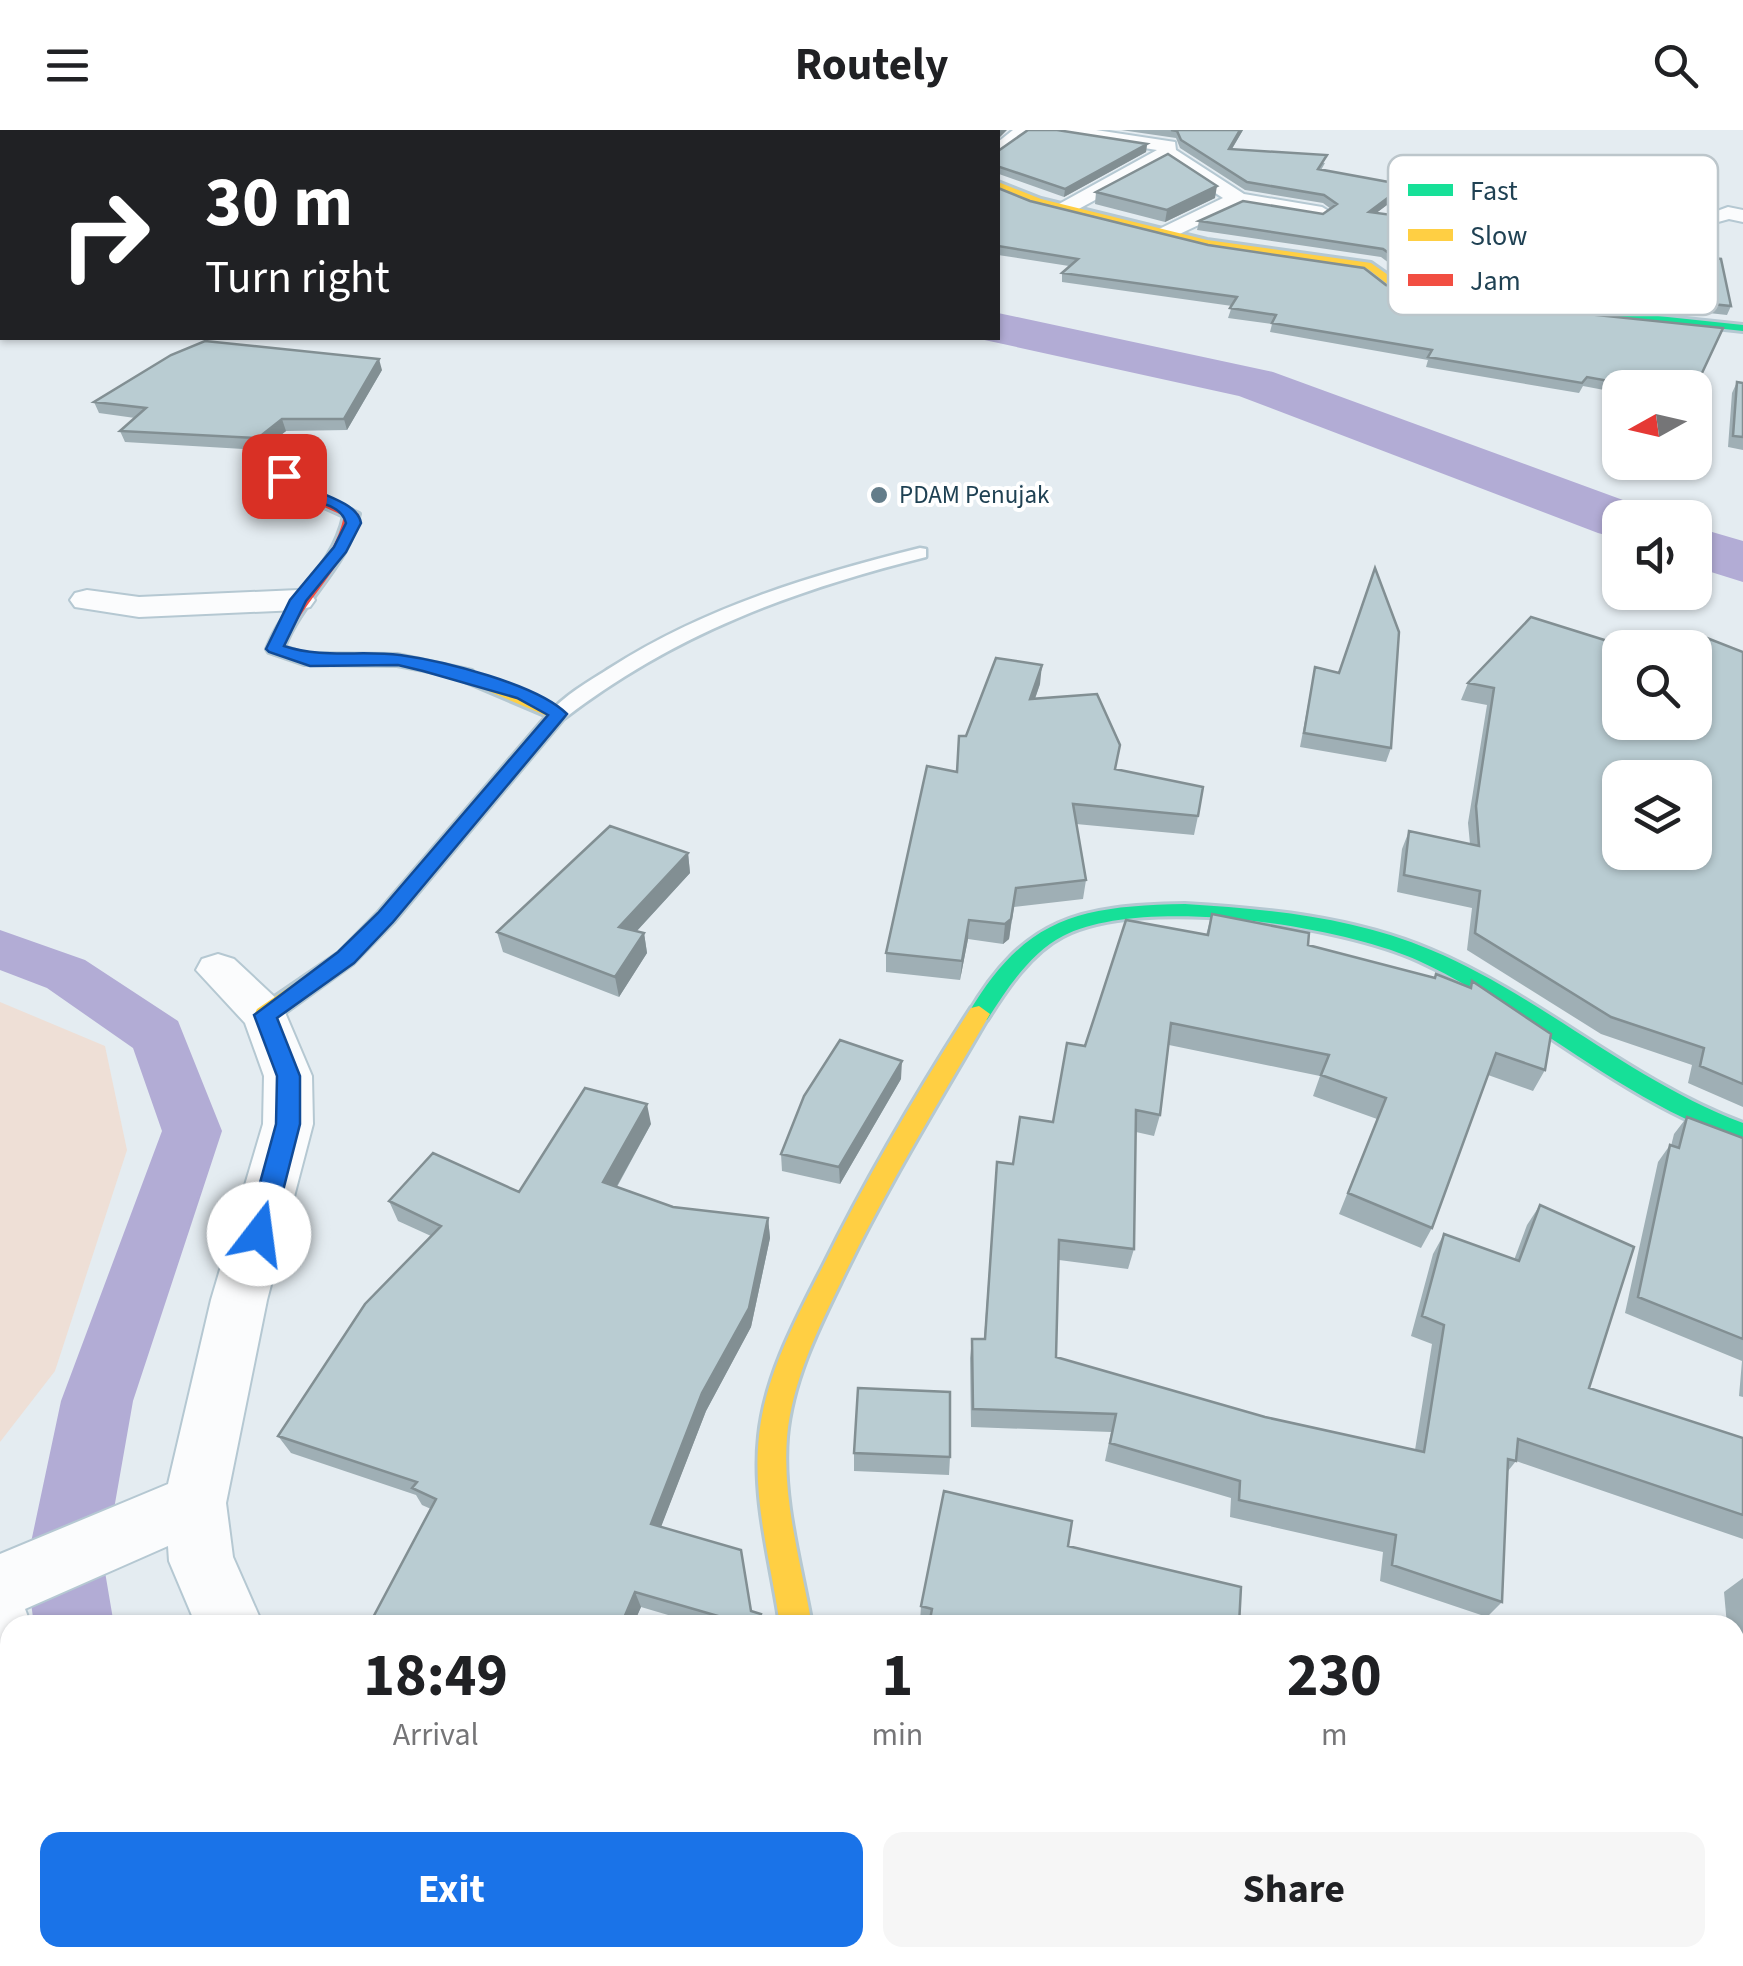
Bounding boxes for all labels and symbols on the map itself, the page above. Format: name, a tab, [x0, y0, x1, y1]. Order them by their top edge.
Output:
legend	[1388, 155, 1718, 315]
text: Fast	[1470, 171, 1518, 211]
text: Slow	[1470, 216, 1527, 256]
text: Jam	[1470, 261, 1521, 301]
north arrow	[1602, 370, 1712, 480]
pin	[242, 434, 327, 519]
place label: PDAM Penujak	[899, 477, 1050, 513]
marker: PDAM Penujak	[868, 484, 890, 506]
position arrow	[207, 1182, 311, 1286]

